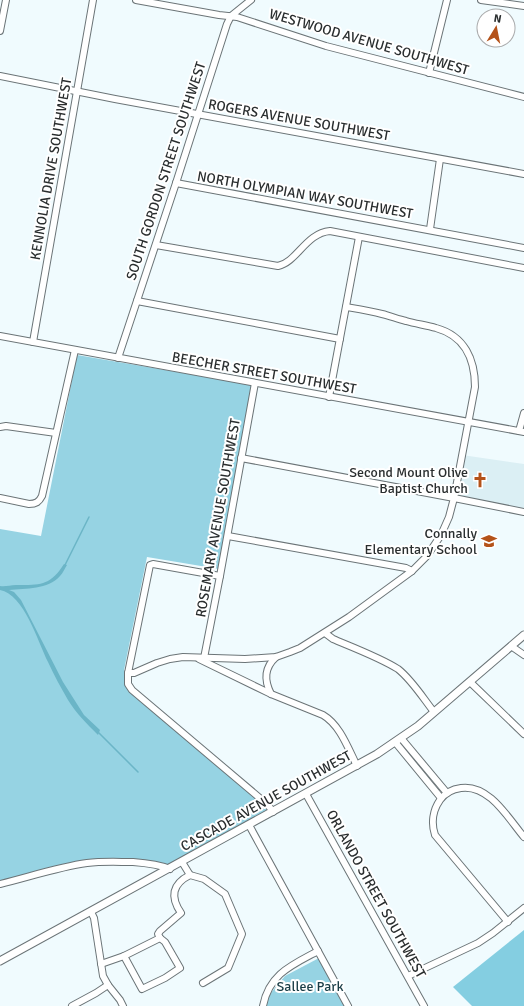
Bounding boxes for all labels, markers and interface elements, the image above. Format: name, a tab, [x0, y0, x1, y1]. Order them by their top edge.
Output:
street label: WESTWOOD AVENUE SOUTHWEST	[267, 5, 471, 79]
north arrow	[476, 8, 516, 48]
text: N	[493, 12, 503, 26]
street label: SOUTH GORDON STREET SOUTHWEST	[123, 60, 209, 282]
street label: KENNOLIA DRIVE SOUTHWEST	[27, 76, 75, 261]
street label: ROGERS AVENUE SOUTHWEST	[207, 96, 391, 144]
street label: NORTH OLYMPIAN WAY SOUTHWEST	[196, 168, 414, 222]
street label: BEECHER STREET SOUTHWEST	[171, 348, 358, 398]
street label: ROSEMARY AVENUE SOUTHWEST	[192, 417, 244, 619]
place label: Second Mount Olive Baptist Church	[349, 464, 468, 497]
church icon: Second Mount Olive Baptist Church	[471, 471, 489, 489]
place label: Connally Elementary School	[364, 525, 477, 558]
school or university icon: Connally Elementary School	[480, 532, 498, 550]
street label: CASCADE AVENUE SOUTHWEST	[178, 747, 354, 855]
street label: ORLANDO STREET SOUTHWEST	[323, 807, 429, 981]
park label: Sallee Park	[277, 978, 343, 995]

